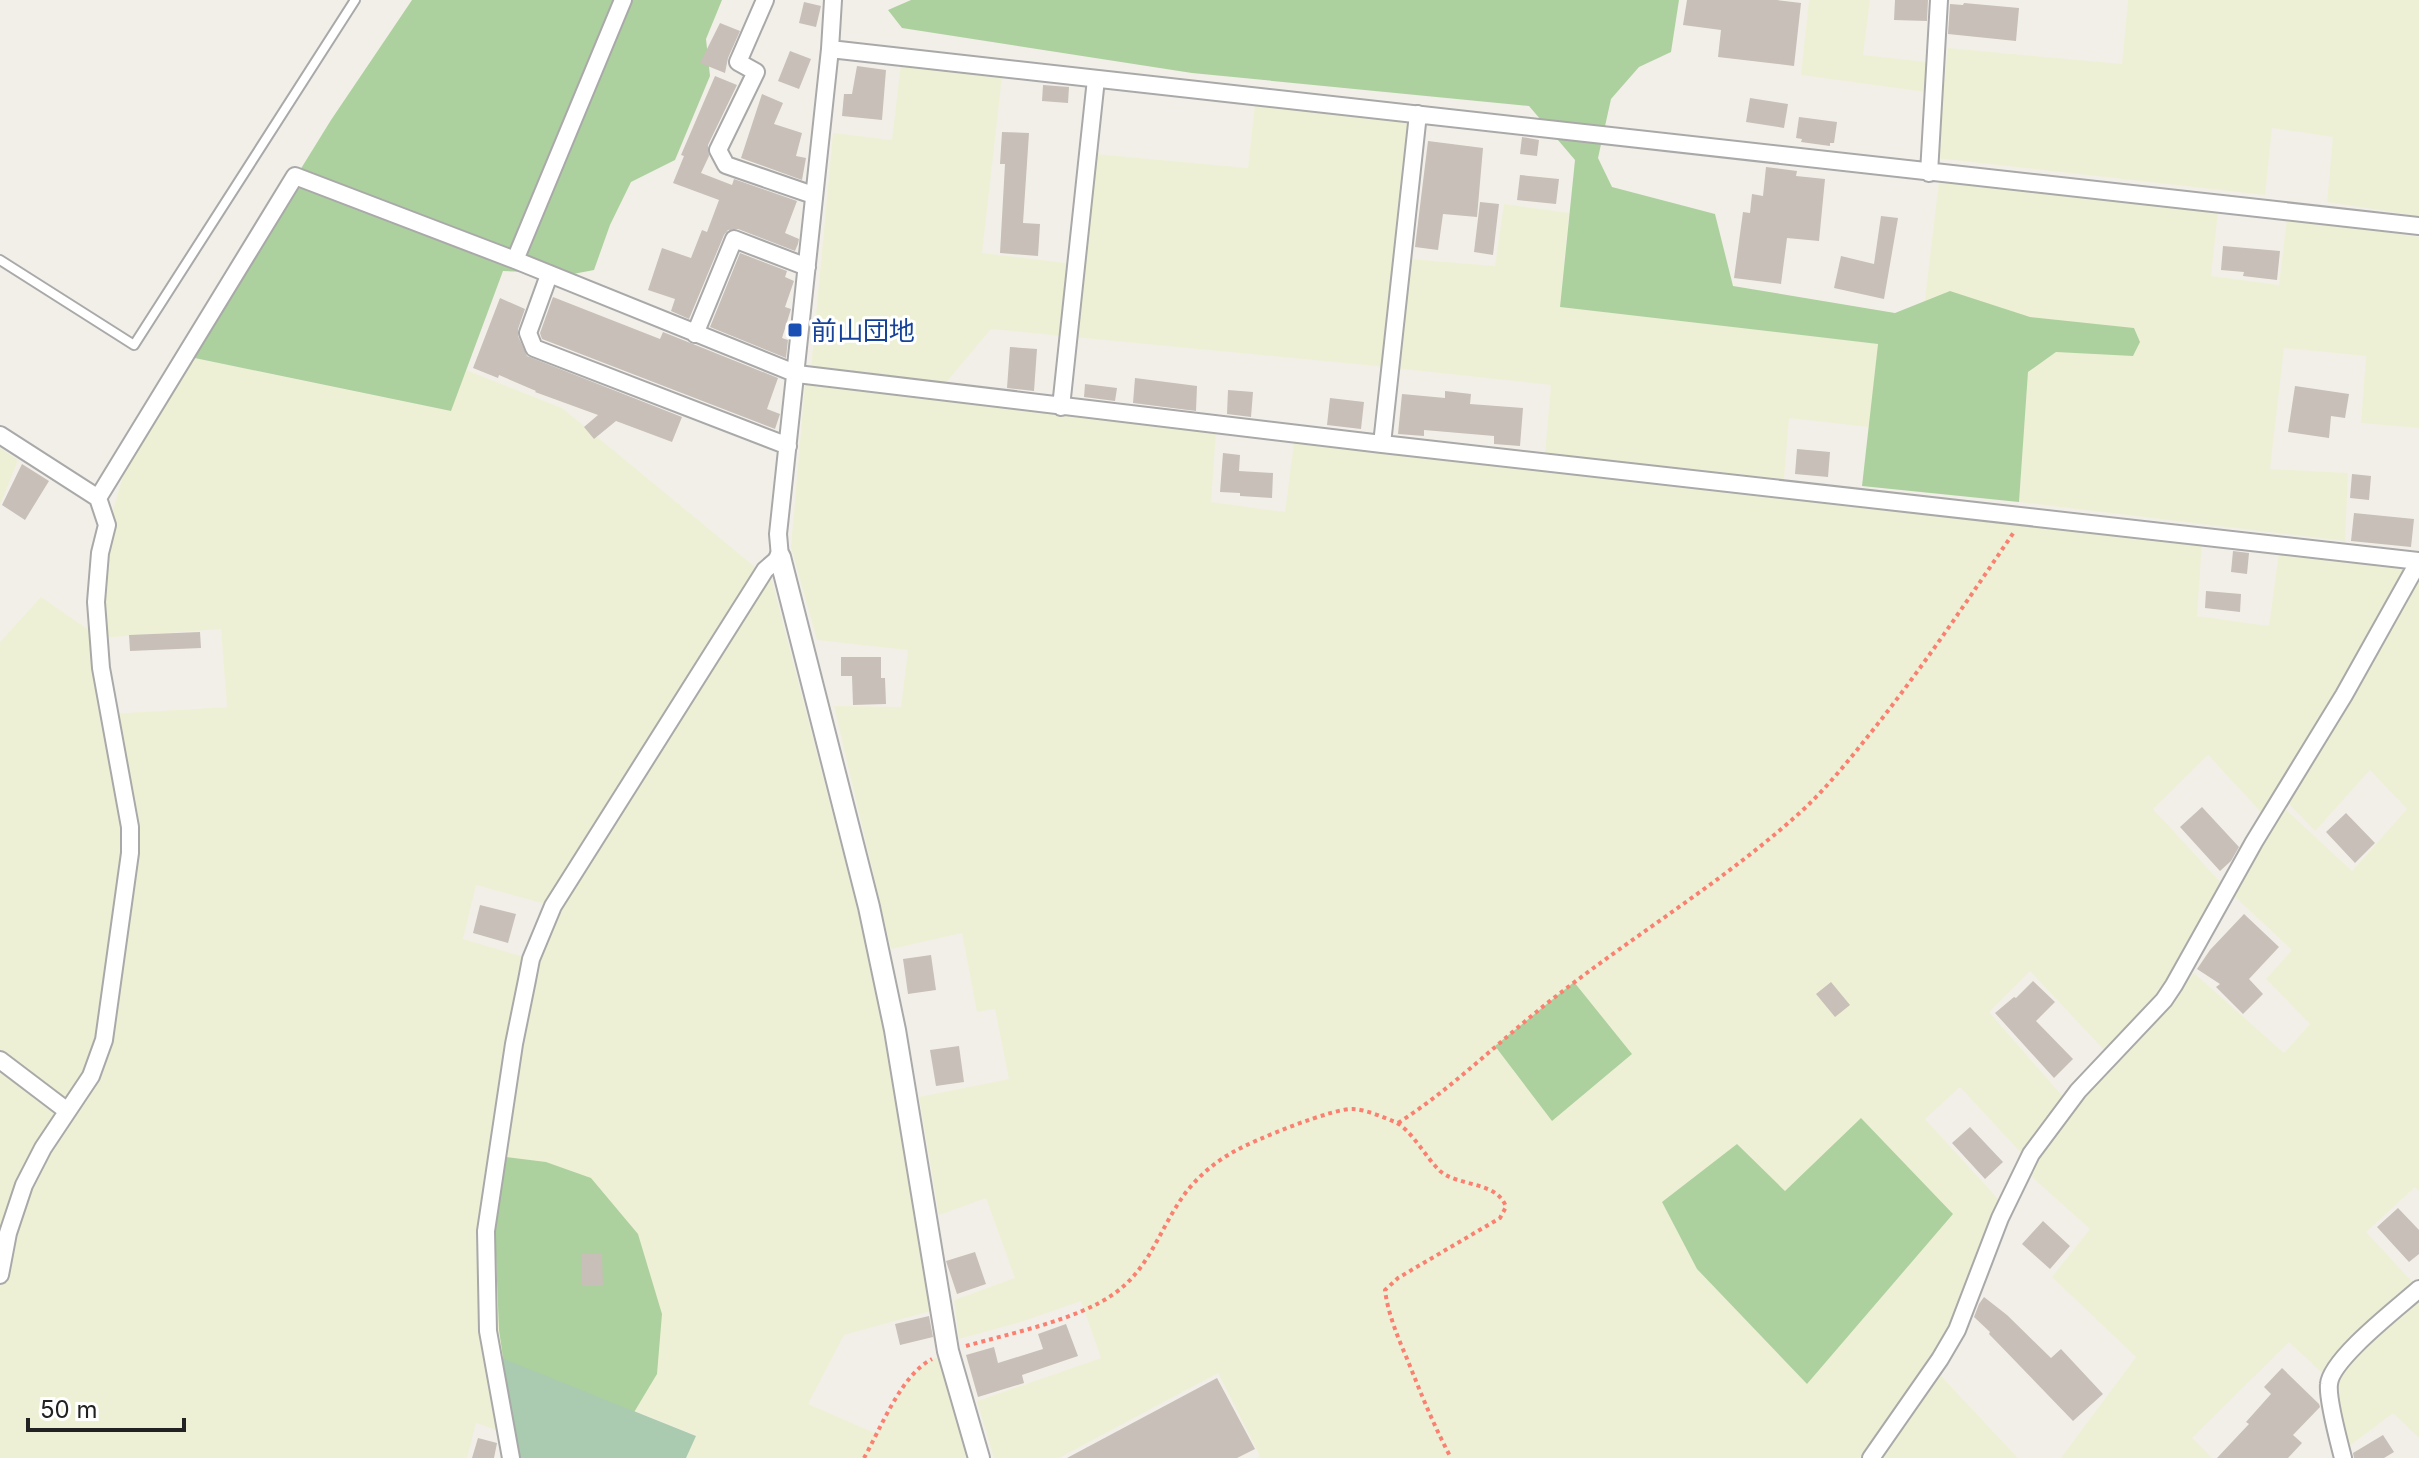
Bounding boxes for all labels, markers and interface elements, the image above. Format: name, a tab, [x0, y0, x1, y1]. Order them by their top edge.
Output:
place label: 前山団地	[811, 315, 915, 346]
marker: 前山団地	[786, 321, 804, 339]
scale bar	[28, 1382, 184, 1432]
text: 50 m	[40, 1395, 98, 1424]

